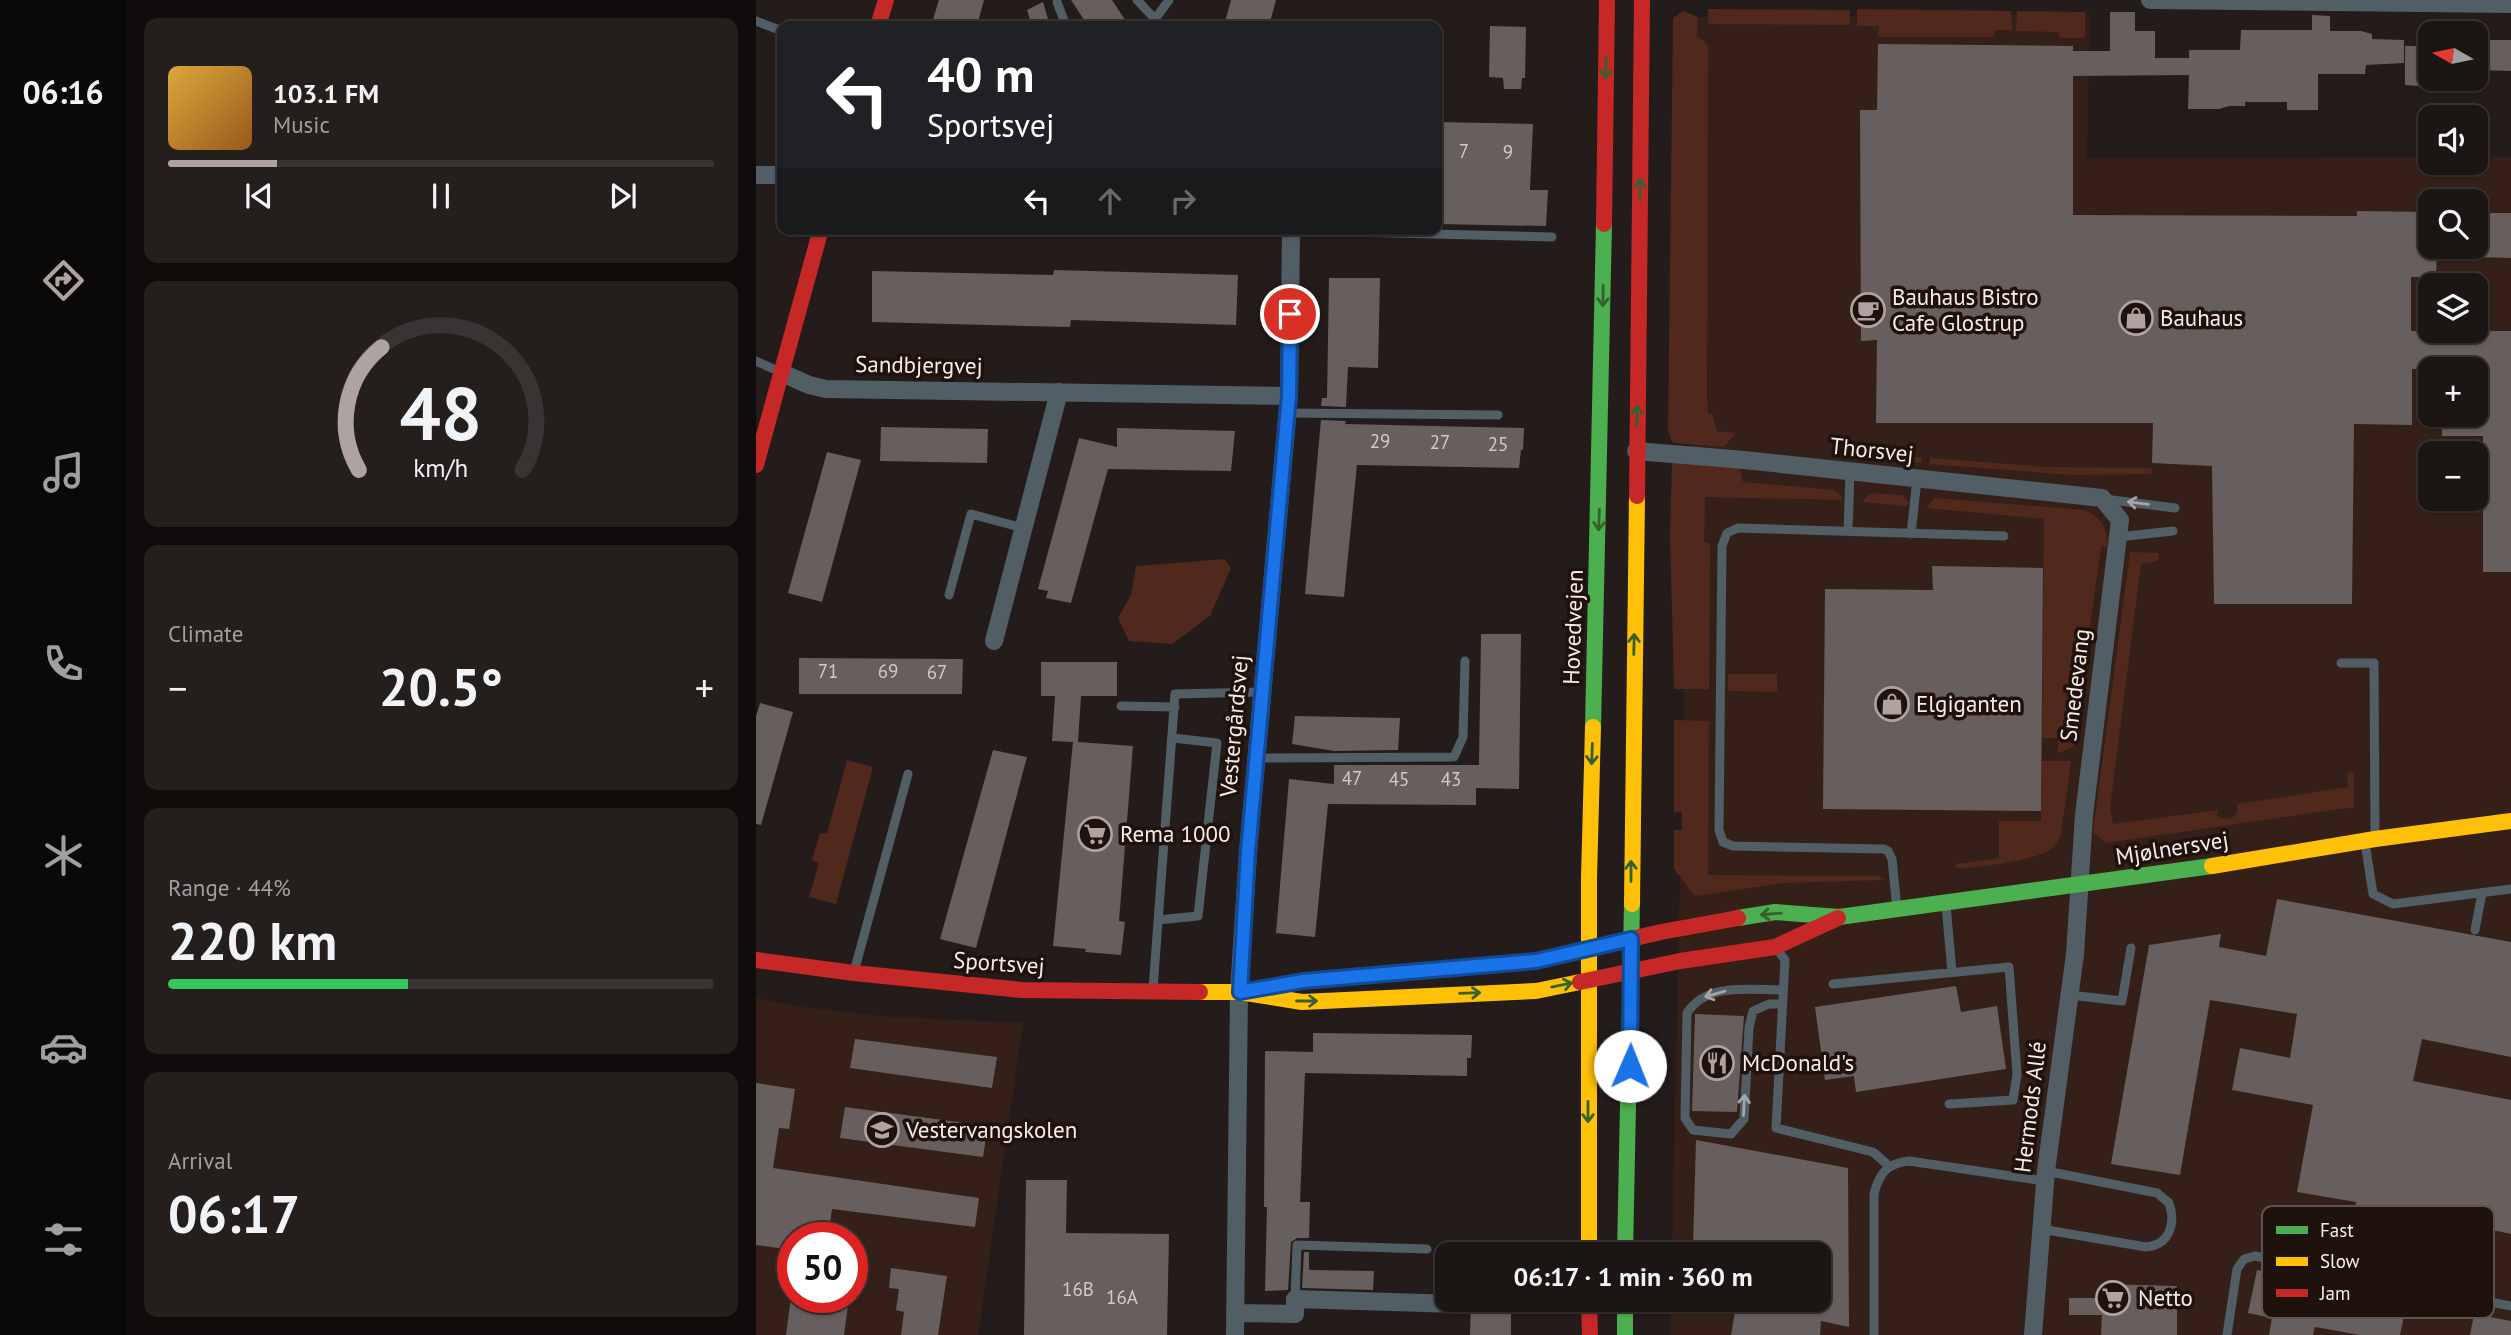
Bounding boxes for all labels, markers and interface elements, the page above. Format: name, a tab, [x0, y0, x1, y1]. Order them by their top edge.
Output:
north arrow	[2418, 21, 2488, 91]
map controls	[2418, 21, 2488, 511]
text: 40 m	[927, 42, 1034, 106]
icon: left	[812, 49, 903, 140]
one-way arrow	[1599, 56, 1613, 79]
text: 06:16	[22, 71, 104, 113]
text: 103.1 FM	[273, 77, 379, 110]
text: Sportsvej	[927, 104, 1055, 146]
button: sound	[2418, 105, 2488, 175]
text: Music	[273, 110, 330, 139]
house number: 7	[1459, 139, 1469, 163]
house number: 9	[1503, 140, 1513, 164]
icon: previous	[240, 177, 278, 215]
icon: pause	[422, 177, 460, 215]
icon: next	[604, 177, 642, 215]
one-way arrow	[1633, 178, 1647, 201]
icon: left	[1018, 182, 1056, 220]
icon: ahead	[1091, 182, 1129, 220]
icon: right	[1164, 182, 1202, 220]
button: search	[2418, 189, 2488, 259]
icon: directions	[39, 256, 88, 305]
button: layers	[2418, 273, 2488, 343]
place label: Bauhaus Bistro Cafe Glostrup	[1892, 282, 2039, 337]
pin	[1260, 284, 1320, 344]
one-way arrow	[1596, 284, 1610, 307]
cafe icon: Bauhaus Bistro Cafe Glostrup	[1849, 291, 1887, 329]
icon: arrive	[1271, 295, 1309, 333]
shop icon: Bauhaus	[2117, 299, 2155, 337]
place label: Bauhaus	[2160, 303, 2243, 332]
street label: Sandbjergvej	[855, 349, 983, 380]
button: +	[2418, 357, 2488, 427]
text: 48	[400, 367, 482, 461]
one-way arrow	[1630, 405, 1644, 428]
house number: 29	[1370, 429, 1390, 453]
house number: 27	[1430, 430, 1450, 454]
street label: Thorsvej	[1829, 431, 1915, 468]
house number: 25	[1488, 432, 1508, 456]
button: −	[2418, 441, 2488, 511]
icon: music	[39, 448, 88, 497]
text: km/h	[414, 452, 468, 484]
one-way arrow	[2127, 497, 2150, 510]
one-way arrow	[1592, 508, 1605, 531]
street label: Hovedvejen	[1556, 569, 1589, 685]
text: Climate	[168, 619, 243, 648]
street label: Smedevang	[2053, 627, 2096, 743]
one-way arrow	[1627, 632, 1641, 655]
icon: phone	[39, 639, 88, 688]
text: 20.5°	[379, 653, 503, 720]
street label: Vestergårdsvej	[1213, 654, 1254, 799]
house number: 71	[818, 659, 838, 683]
house number: 69	[878, 659, 898, 683]
house number: 67	[927, 660, 947, 684]
text: −	[168, 663, 187, 712]
text: +	[695, 663, 714, 712]
shop icon: Elgiganten	[1873, 685, 1911, 723]
place label: Elgiganten	[1916, 689, 2022, 718]
one-way arrow	[1585, 742, 1599, 765]
house number: 47	[1342, 766, 1362, 790]
house number: 45	[1389, 767, 1409, 791]
house number: 43	[1441, 767, 1461, 791]
supermarket icon: Rema 1000	[1076, 815, 1114, 853]
place label: Rema 1000	[1120, 819, 1231, 848]
street label: Mjølnersvej	[2113, 824, 2230, 871]
icon: climate	[39, 831, 88, 880]
one-way arrow	[1624, 860, 1638, 883]
text: Range · 44%	[168, 873, 291, 902]
text: 220 km	[168, 907, 337, 974]
one-way arrow	[1760, 908, 1783, 921]
street label: Sportsvej	[952, 945, 1046, 980]
one-way arrow	[1550, 978, 1573, 992]
one-way arrow	[1458, 986, 1481, 999]
one-way arrow	[1705, 988, 1727, 1001]
one-way arrow	[1295, 994, 1318, 1008]
icon: car	[39, 1023, 88, 1072]
position arrow	[1593, 1029, 1667, 1103]
street label: Hermods Allé	[2007, 1040, 2052, 1174]
restaurant icon: McDonald's	[1698, 1044, 1736, 1082]
place label: McDonald's	[1742, 1048, 1854, 1077]
one-way arrow	[1738, 1094, 1751, 1117]
one-way arrow	[1582, 1100, 1595, 1123]
school or university icon: Vestervangskolen	[863, 1111, 901, 1149]
place label: Vestervangskolen	[905, 1115, 1077, 1144]
text: Arrival	[168, 1146, 232, 1175]
text: 06:17	[168, 1180, 300, 1247]
legend	[2262, 1206, 2494, 1318]
icon: filters	[39, 1215, 88, 1264]
text: Fast	[2320, 1218, 2354, 1242]
speed limit sign: 50	[777, 1222, 868, 1313]
text: Slow	[2320, 1249, 2360, 1273]
text: 06:17 · 1 min · 360 m	[1513, 1260, 1753, 1293]
house number: 16B	[1062, 1277, 1094, 1301]
supermarket icon: Netto	[2094, 1279, 2132, 1317]
text: Jam	[2319, 1281, 2350, 1305]
place label: Netto	[2138, 1283, 2193, 1312]
house number: 16A	[1106, 1285, 1138, 1309]

